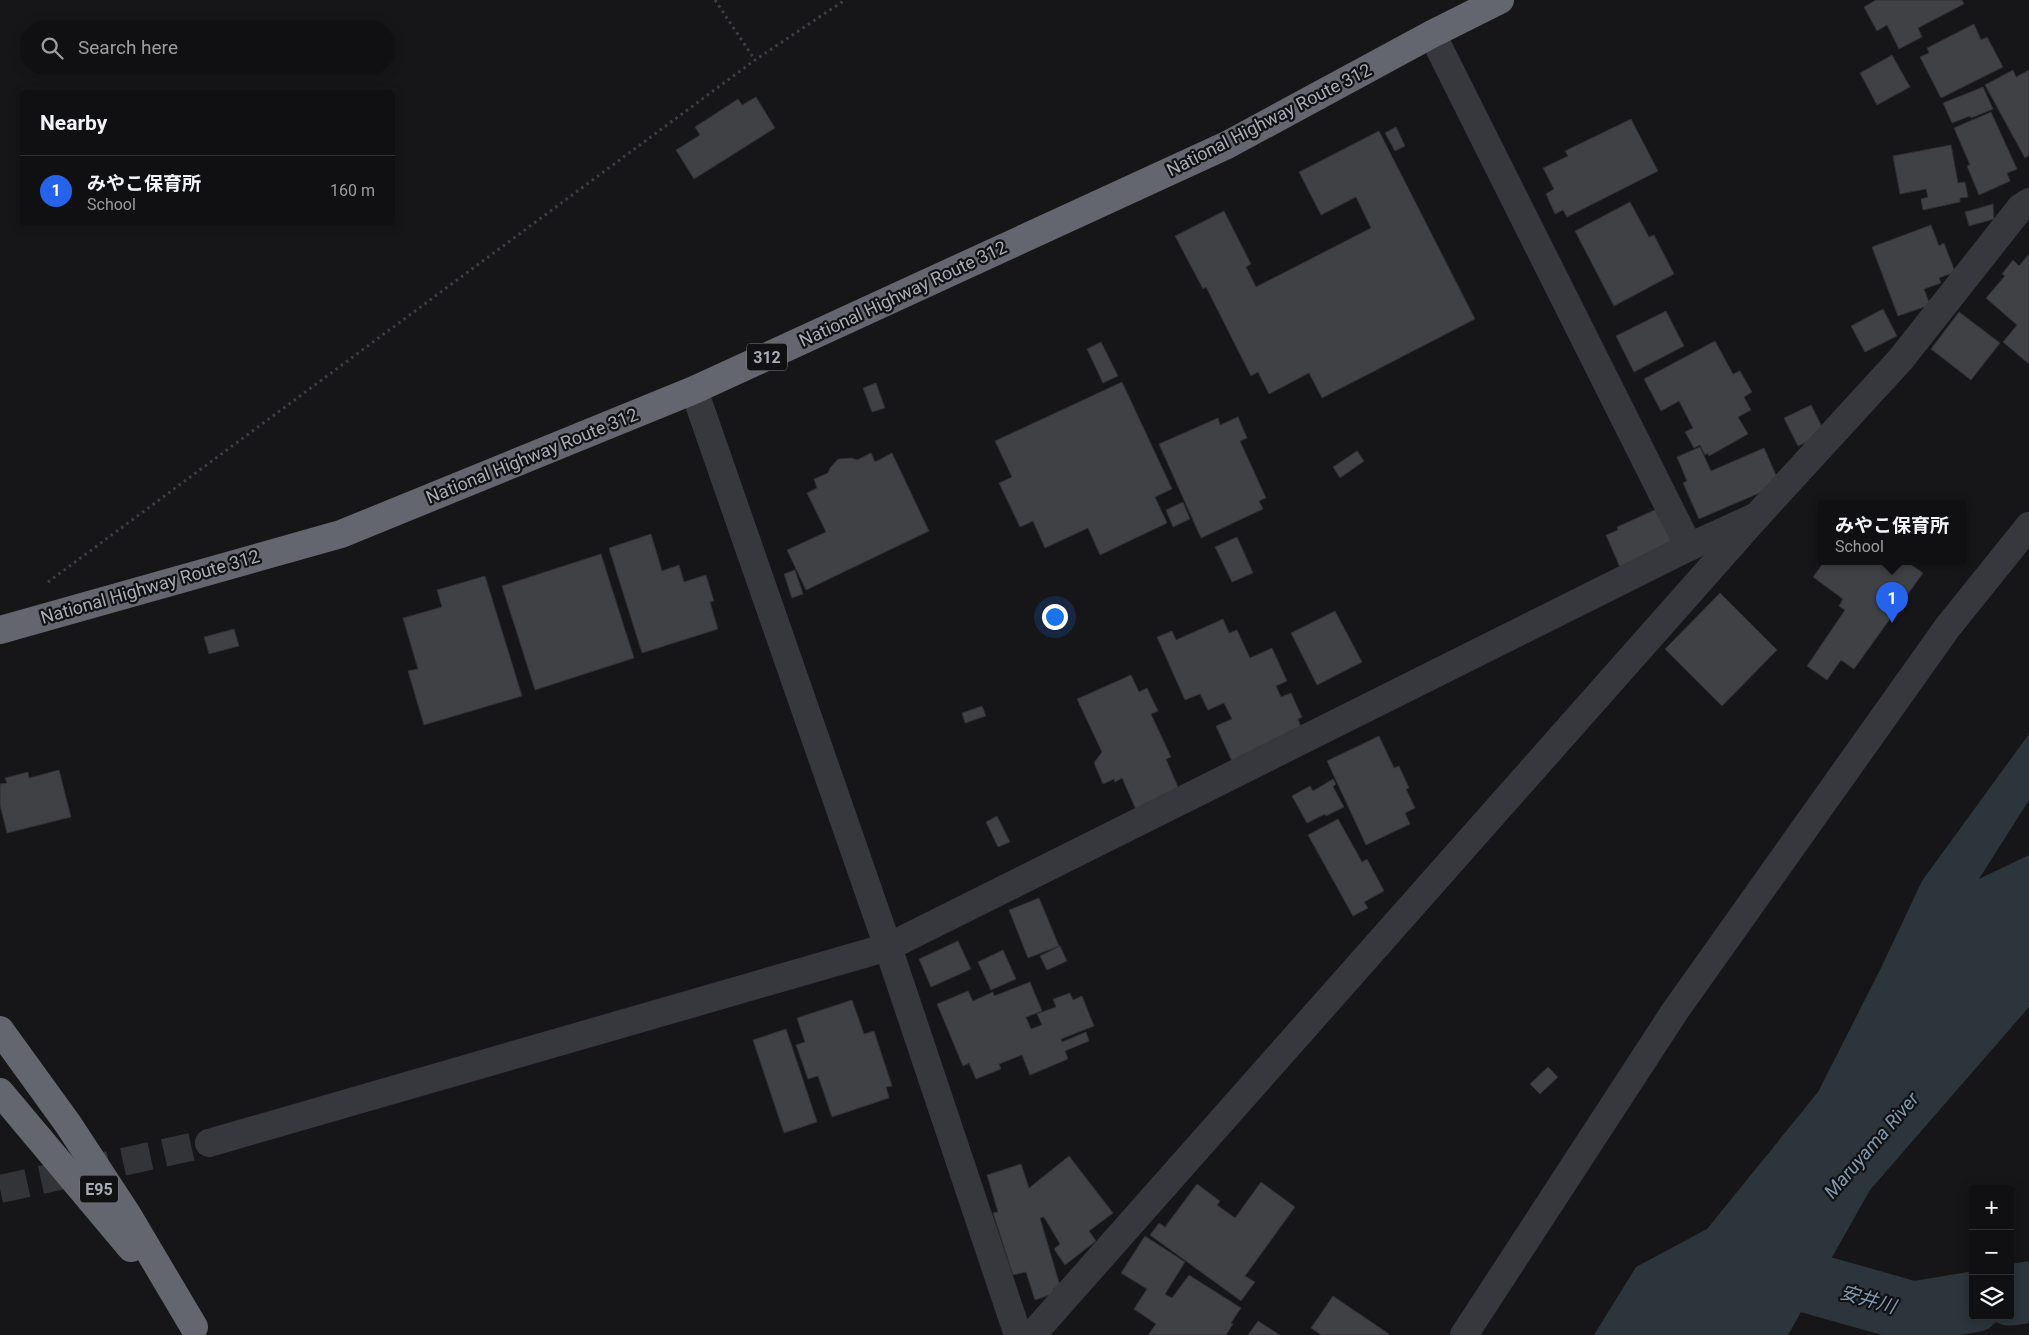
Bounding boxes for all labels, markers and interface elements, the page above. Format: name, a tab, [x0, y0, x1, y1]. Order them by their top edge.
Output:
search box	[20, 20, 395, 75]
icon: search	[38, 34, 66, 62]
text: Search here	[78, 36, 178, 59]
street label: National Highway Route 312	[1163, 59, 1375, 180]
text: Nearby	[40, 111, 107, 135]
text: みやこ保育所	[87, 172, 201, 195]
text: 1	[51, 181, 61, 200]
text: 160 m	[330, 181, 375, 200]
text: School	[87, 195, 136, 214]
street label: National Highway Route 312	[796, 236, 1010, 351]
road number: 312	[747, 344, 787, 371]
street label: National Highway Route 312	[423, 403, 641, 508]
popup	[1818, 500, 1966, 565]
text: みやこ保育所	[1835, 514, 1949, 537]
text: School	[1835, 537, 1884, 556]
street label: National Highway Route 312	[38, 545, 262, 628]
pin: 1	[1876, 582, 1908, 623]
your location	[1042, 604, 1068, 630]
water label: Maruyama River	[1819, 1087, 1924, 1203]
road number: E95	[80, 1176, 118, 1202]
map controls	[1969, 1185, 2014, 1320]
button: +	[1969, 1185, 2014, 1230]
button: −	[1969, 1230, 2014, 1275]
button: layers	[1969, 1275, 2014, 1320]
water label: 安井川	[1837, 1281, 1900, 1319]

